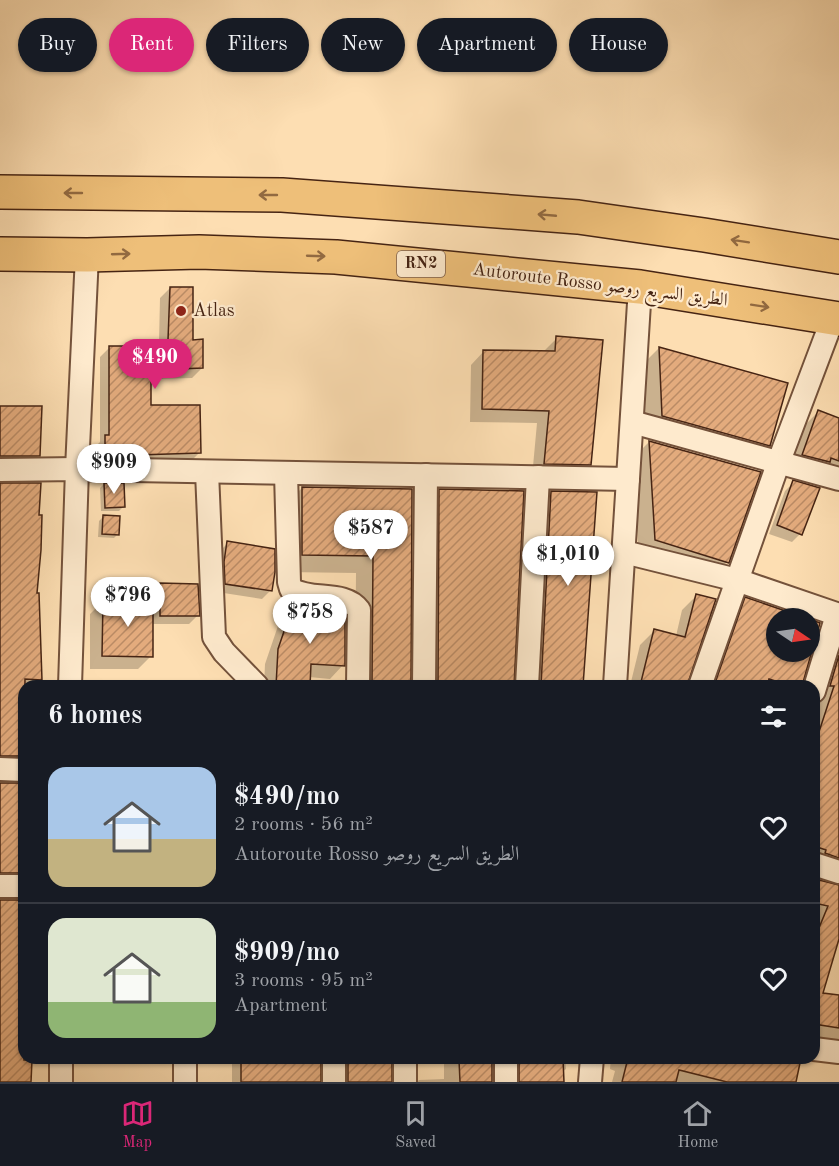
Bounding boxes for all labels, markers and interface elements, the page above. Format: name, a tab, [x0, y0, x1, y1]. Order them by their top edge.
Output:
chip: Buy	[18, 18, 97, 72]
chip: Rent	[109, 18, 194, 72]
chip: Filters	[206, 18, 309, 72]
chip: New	[321, 18, 405, 72]
chip: Apartment	[417, 18, 557, 72]
chip: House	[569, 18, 668, 72]
one-way arrow	[64, 187, 84, 199]
one-way arrow	[259, 189, 279, 201]
one-way arrow	[537, 209, 557, 220]
one-way arrow	[731, 235, 750, 246]
one-way arrow	[111, 248, 131, 260]
one-way arrow	[306, 251, 326, 262]
road number: RN2	[397, 251, 445, 277]
street label: Autoroute Rosso الطريق السريع روصو	[471, 260, 729, 316]
one-way arrow	[750, 301, 770, 312]
place label: Atlas	[193, 302, 235, 320]
marker: Atlas	[174, 304, 188, 318]
pin: $490	[119, 339, 191, 390]
text: $490	[132, 348, 178, 368]
pin: $909	[78, 444, 150, 495]
text: $909	[91, 453, 137, 473]
pin: $587	[335, 510, 407, 561]
text: $587	[348, 519, 394, 539]
pin: $1,010	[519, 536, 617, 587]
text: $1,010	[536, 545, 600, 565]
pin: $796	[92, 577, 164, 628]
text: $796	[105, 586, 151, 606]
pin: $758	[274, 594, 346, 645]
text: $758	[287, 603, 333, 623]
north arrow	[766, 608, 820, 662]
map controls	[766, 608, 820, 662]
icon: filters	[757, 700, 790, 733]
text: 6 homes	[48, 703, 142, 729]
text: $490/mo	[234, 784, 340, 810]
icon: home	[96, 791, 168, 863]
icon: heart	[757, 811, 790, 844]
text: 2 rooms · 56 m²	[234, 815, 373, 835]
text: Autoroute Rosso الطريق السريع روصو	[234, 845, 519, 865]
text: $909/mo	[234, 940, 340, 966]
icon: home	[96, 942, 168, 1014]
icon: heart	[757, 962, 790, 995]
text: 3 rooms · 95 m²	[234, 971, 373, 991]
text: Apartment	[234, 996, 328, 1016]
tab: Map	[121, 1097, 154, 1153]
tab: Saved	[395, 1097, 436, 1153]
tab: Home	[678, 1097, 718, 1153]

